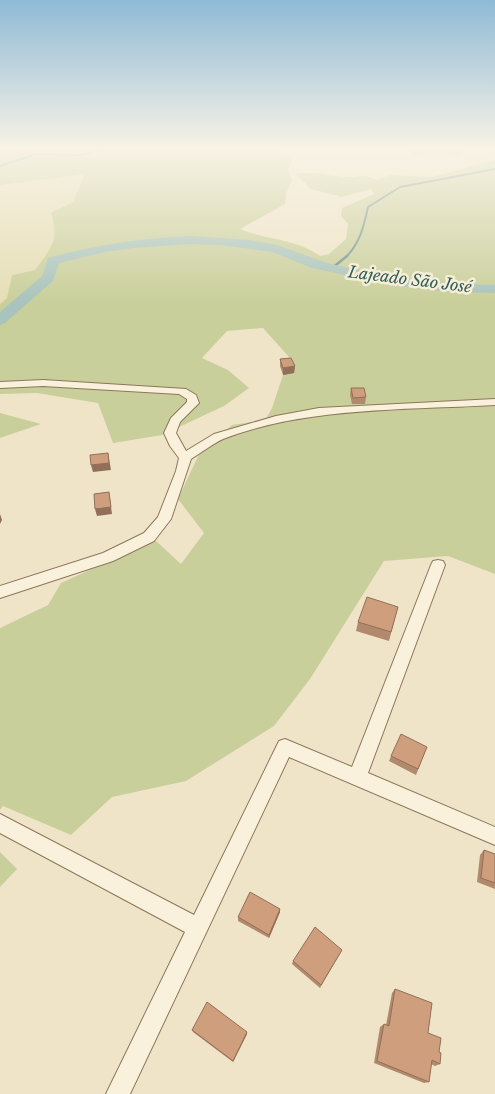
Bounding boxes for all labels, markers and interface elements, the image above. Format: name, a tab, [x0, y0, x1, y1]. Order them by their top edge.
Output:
water label: Lajeado São José	[346, 261, 475, 297]

